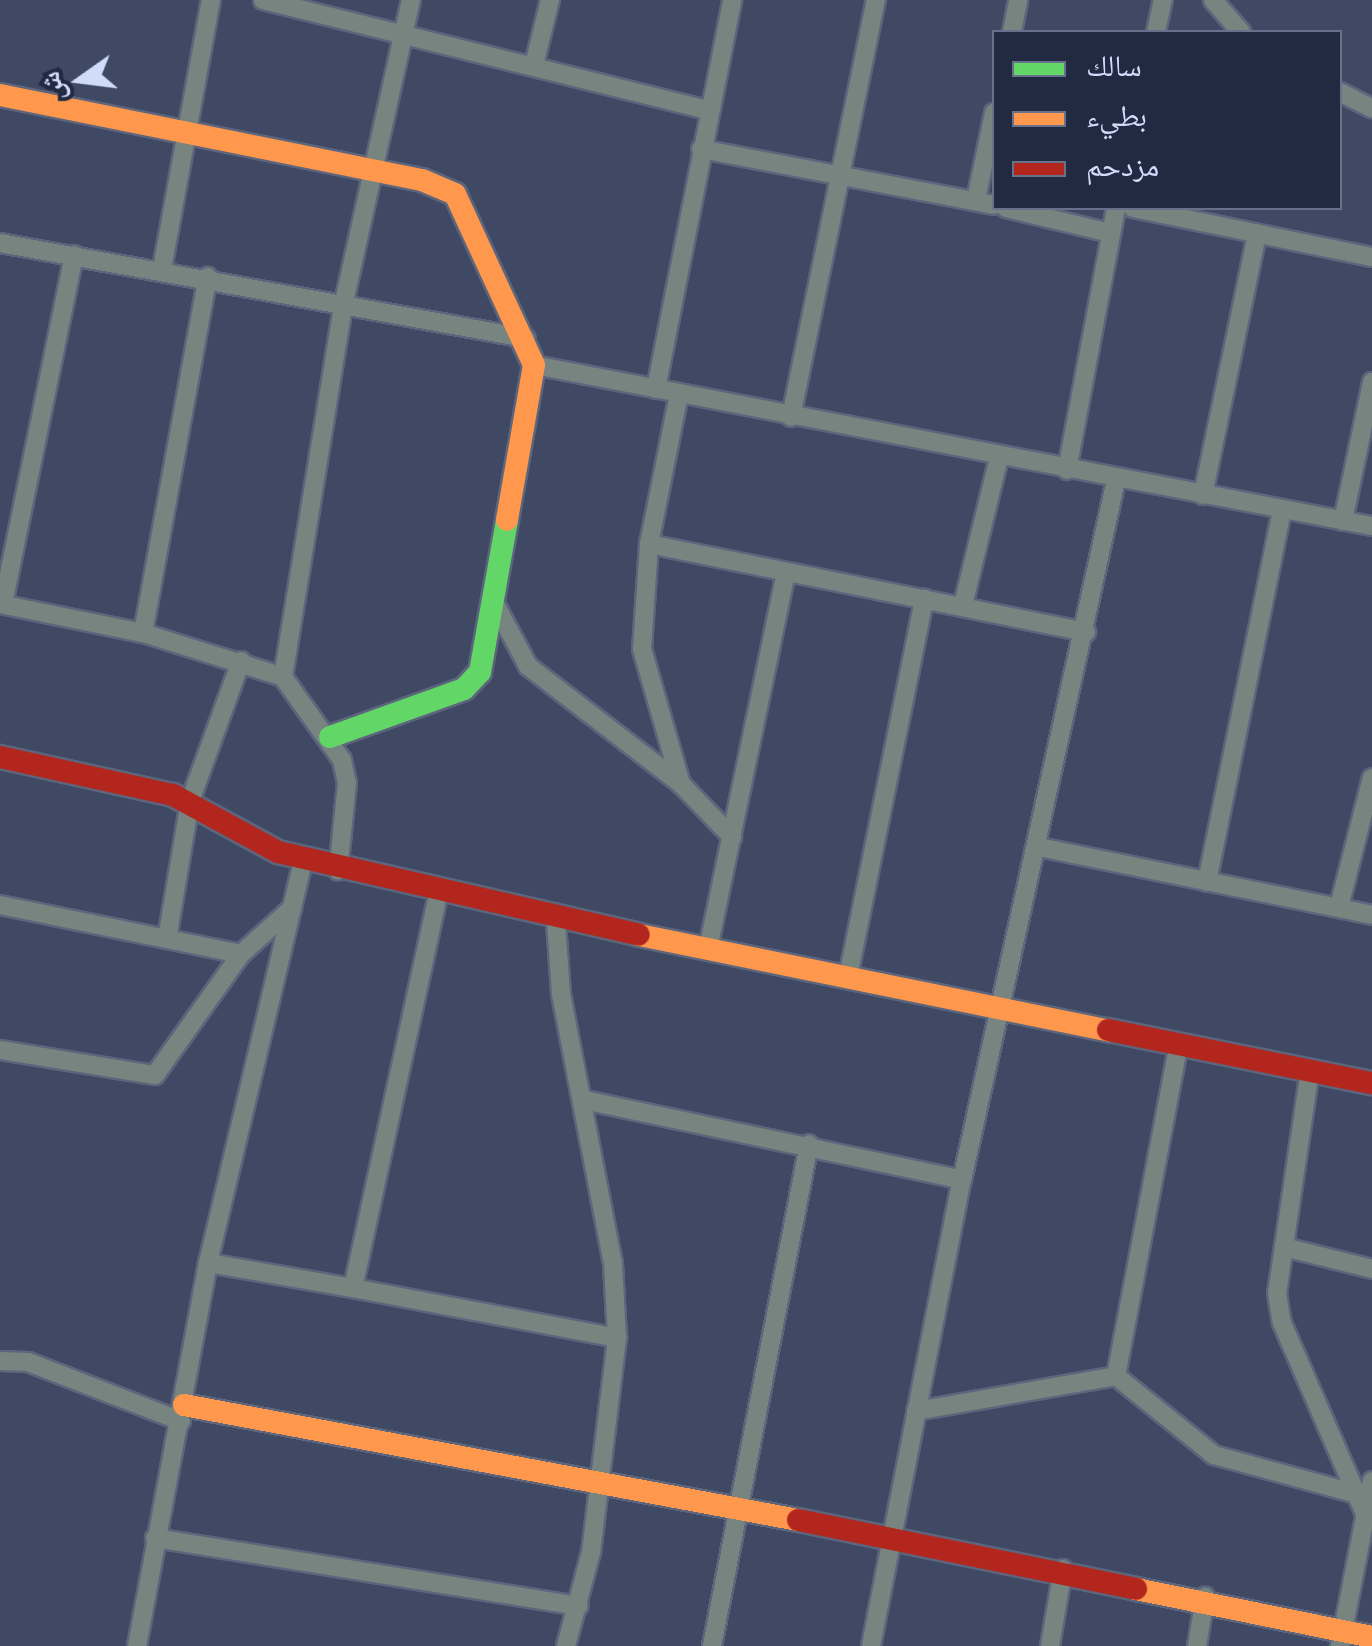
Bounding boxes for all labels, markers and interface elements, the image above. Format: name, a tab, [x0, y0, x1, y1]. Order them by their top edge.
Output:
north arrow	[30, 30, 130, 130]
legend	[992, 30, 1342, 210]
text: سالك	[1086, 44, 1142, 85]
text: ش	[29, 68, 73, 106]
text: بطيء	[1086, 94, 1147, 135]
text: مزدحم	[1086, 144, 1159, 185]

